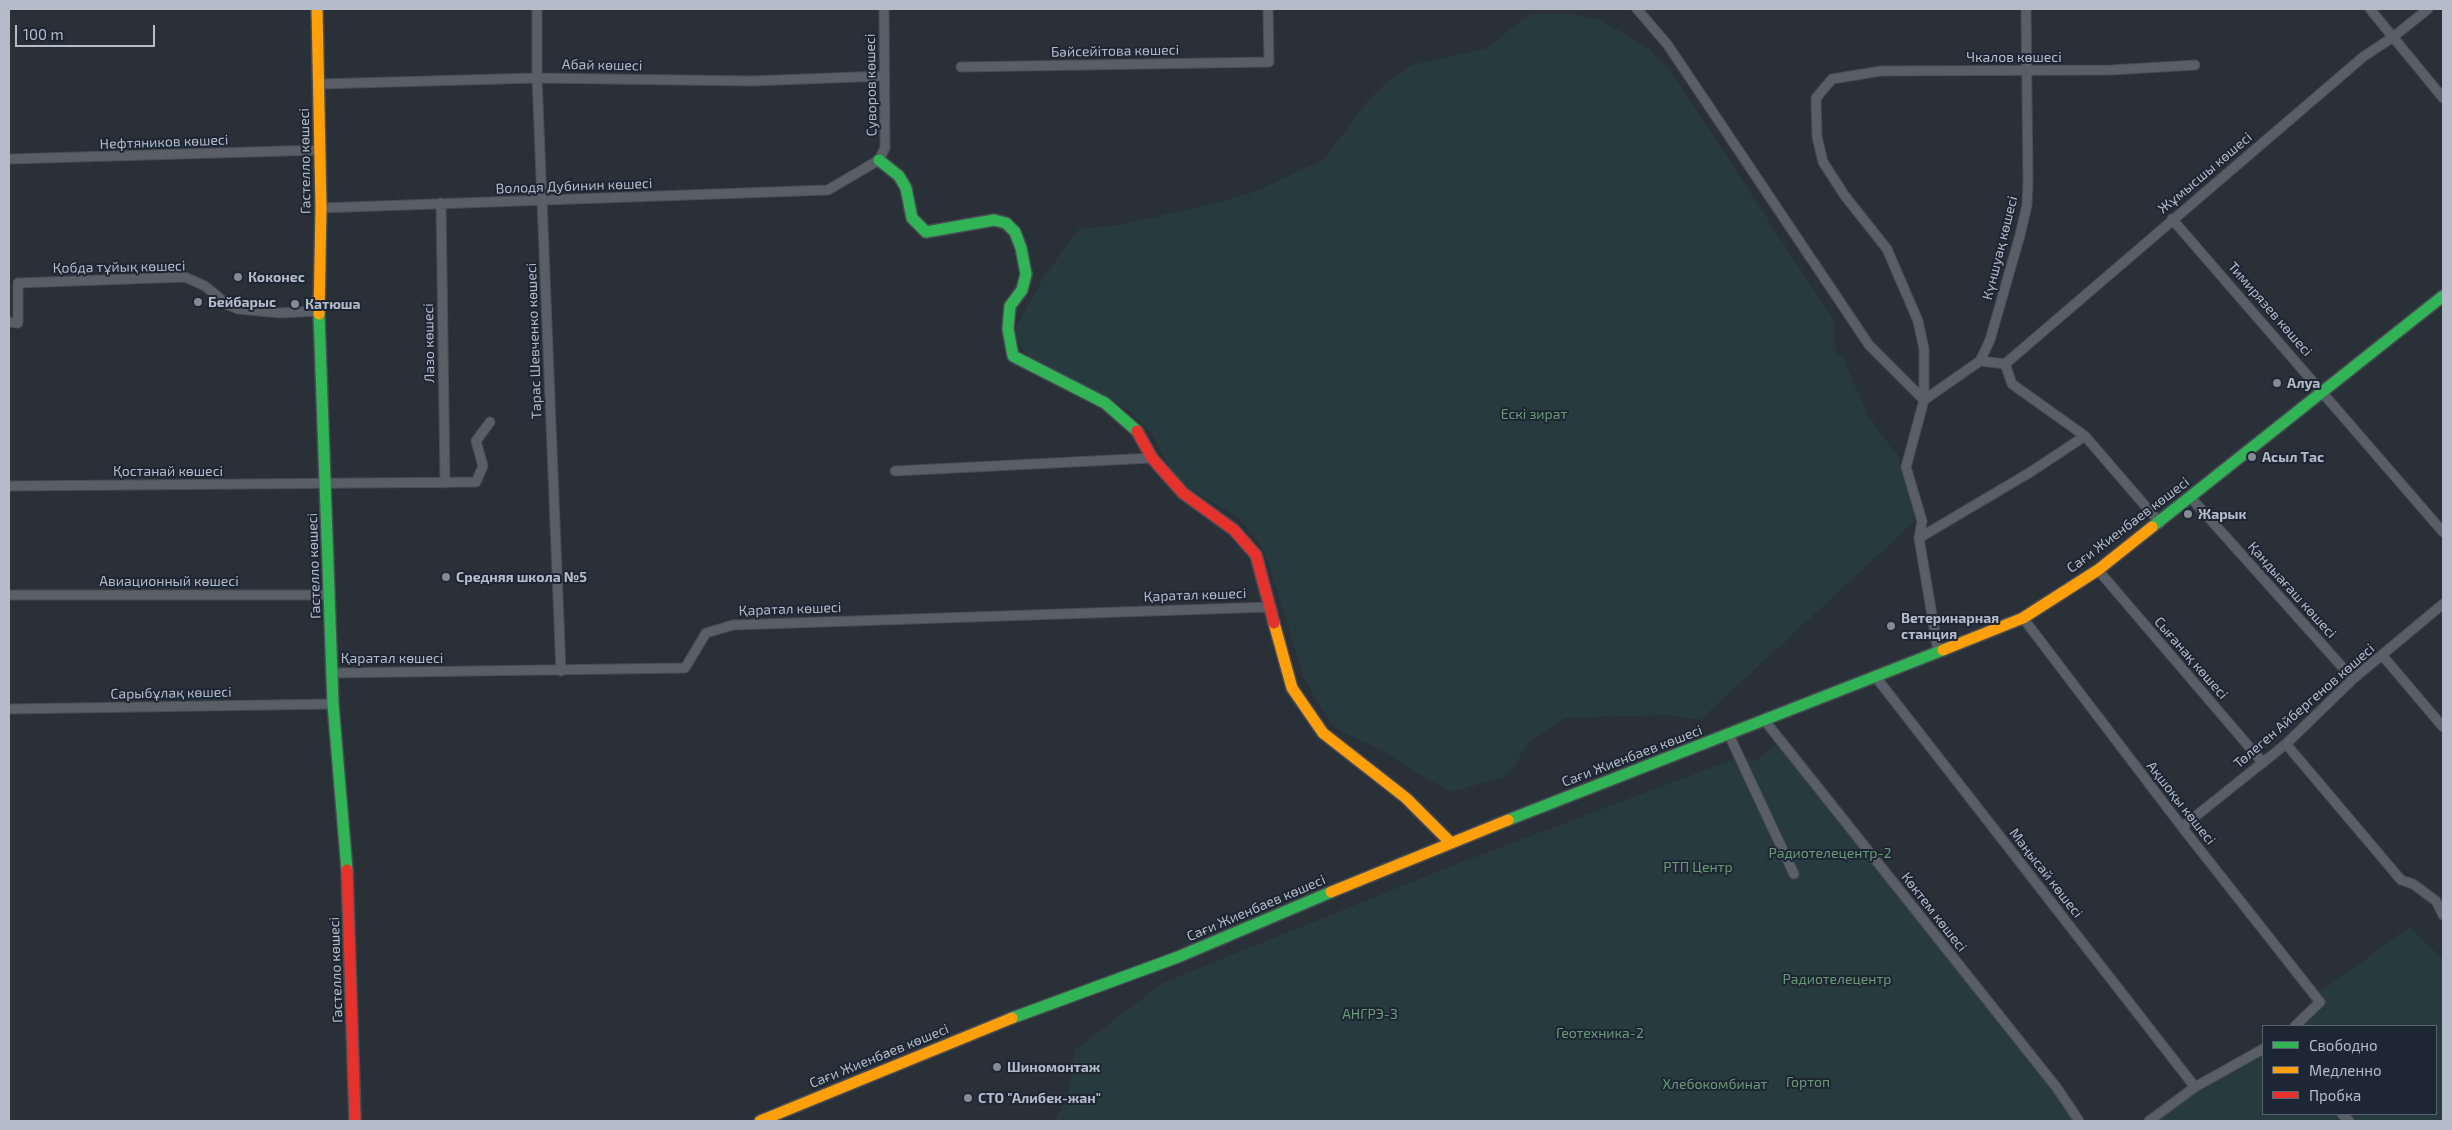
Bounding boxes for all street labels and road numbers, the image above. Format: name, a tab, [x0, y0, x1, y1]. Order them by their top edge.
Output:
street label: Суворов көшесі	[862, 33, 880, 137]
street label: Бәйсейітова көшесі	[1051, 41, 1179, 61]
street label: Чкалов көшесі	[1966, 49, 2062, 65]
street label: Абай көшесі	[562, 56, 642, 74]
street label: Гастелло көшесі	[296, 108, 314, 214]
street label: Жұмысшы көшесі	[2155, 129, 2255, 217]
street label: Нефтяников көшесі	[99, 131, 229, 153]
street label: Володя Дубинин көшесі	[495, 175, 653, 197]
street label: Күншуақ көшесі	[1979, 194, 2021, 302]
street label: Қобда тұйық көшесі	[53, 257, 185, 277]
street label: Тимирязев көшесі	[2224, 258, 2316, 360]
street label: Тарас Шевченко көшесі	[523, 263, 545, 419]
street label: Лазо көшесі	[420, 303, 438, 383]
street label: Қостанай көшесі	[113, 463, 223, 479]
street label: Сағи Жиенбаев көшесі	[2063, 473, 2193, 577]
street label: Гастелло көшесі	[304, 513, 324, 619]
street label: Қандыағаш көшесі	[2244, 538, 2340, 642]
street label: Авиационный көшесі	[99, 573, 239, 589]
street label: Қаратал көшесі	[1143, 585, 1247, 605]
street label: Қаратал көшесі	[738, 599, 842, 619]
street label: Сығанақ көшесі	[2151, 613, 2231, 703]
street label: Төлеген Айбергенов көшесі	[2230, 640, 2378, 772]
street label: Қаратал көшесі	[341, 650, 443, 666]
street label: Сарыбұлақ көшесі	[110, 684, 232, 702]
street label: Сағи Жиенбаев көшесі	[1559, 721, 1705, 791]
street label: Ақшоқы көшесі	[2143, 758, 2219, 848]
street label: Маңысай көшесі	[2006, 825, 2086, 921]
street label: Көктем көшесі	[1898, 869, 1970, 955]
street label: Сағи Жиенбаев көшесі	[1184, 871, 1328, 945]
street label: Гастелло көшесі	[326, 917, 346, 1023]
street label: Сағи Жиенбаев көшесі	[807, 1020, 951, 1092]

